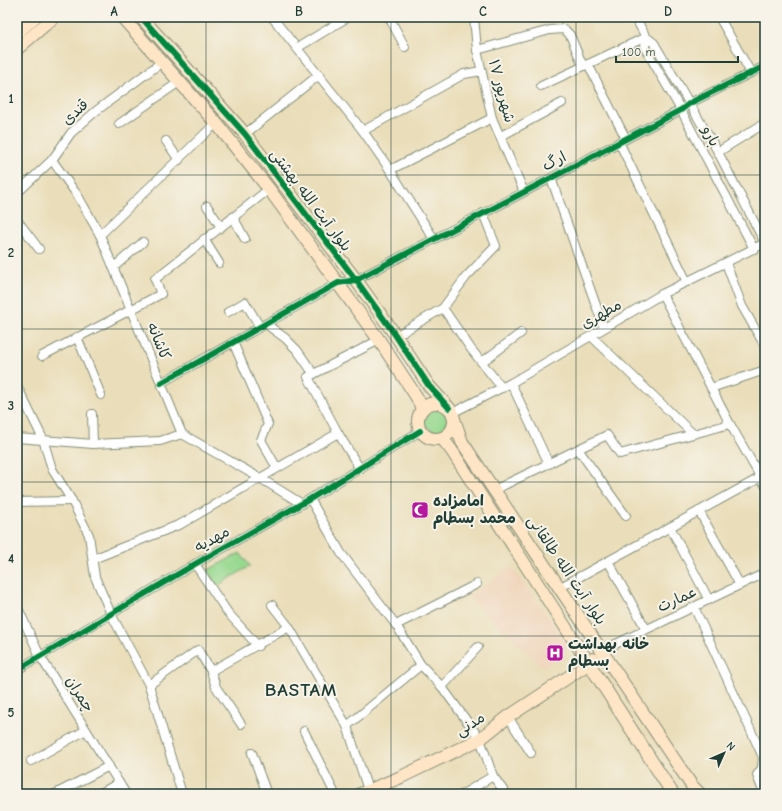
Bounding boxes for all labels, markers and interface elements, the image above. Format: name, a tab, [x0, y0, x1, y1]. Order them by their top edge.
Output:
text: A	[110, 4, 118, 19]
text: B	[295, 4, 303, 19]
text: C	[479, 4, 487, 19]
text: D	[664, 4, 672, 19]
scale bar	[616, 38, 738, 64]
text: 100 m	[622, 45, 655, 59]
street label: ۱۷ شهریور	[485, 57, 519, 125]
text: 1	[8, 91, 14, 106]
street label: قندی	[58, 95, 92, 129]
street label: بارو	[698, 122, 724, 150]
street label: بلوار آیت الله بهشتی	[266, 145, 355, 255]
street label: ارگ	[539, 147, 569, 175]
text: 2	[8, 245, 14, 260]
street label: مطهری	[577, 295, 625, 333]
street label: کاشانه	[143, 320, 175, 362]
text: 3	[8, 398, 14, 413]
place label: امامزاده محمد بسطام	[433, 492, 516, 529]
mosque icon: امامزاده محمد بسطام	[410, 500, 430, 520]
street label: بلوار آیت الله طالقانی	[523, 512, 610, 629]
street label: مهدیه	[191, 522, 233, 556]
text: 4	[8, 551, 14, 566]
street label: عمارت	[654, 582, 700, 616]
place label: خانه بهداشت بسطام	[568, 635, 649, 672]
hospital icon: خانه بهداشت بسطام	[545, 643, 565, 663]
street label: چمران	[61, 673, 98, 716]
district label: BASTAM	[265, 679, 337, 701]
text: 5	[8, 705, 15, 720]
street label: مدنی	[452, 708, 489, 741]
north arrow	[704, 733, 744, 773]
text: N	[724, 739, 738, 753]

